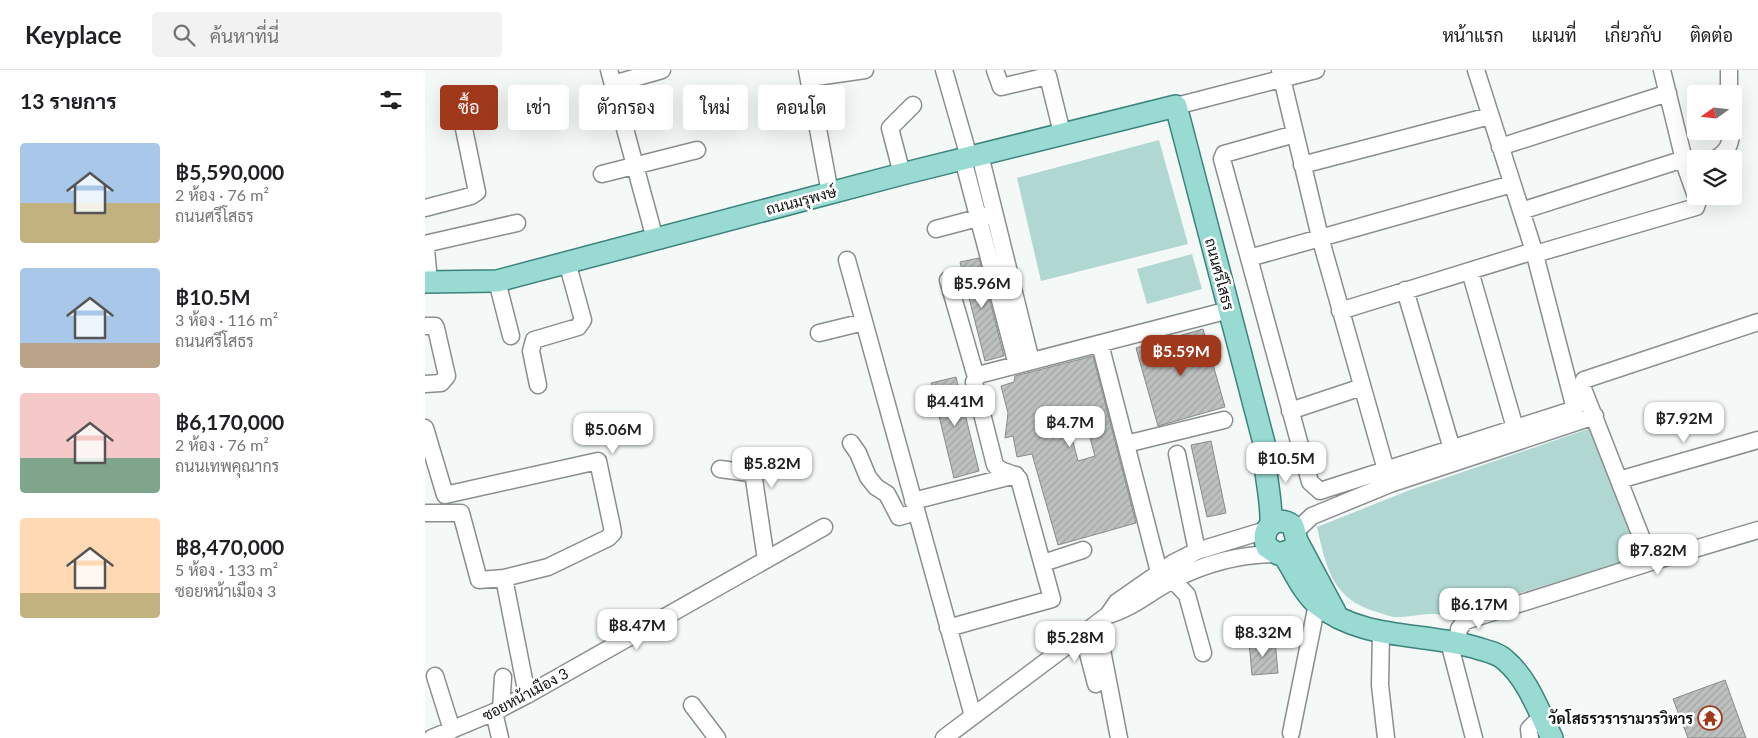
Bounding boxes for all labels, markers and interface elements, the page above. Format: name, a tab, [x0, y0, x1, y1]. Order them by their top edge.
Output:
search box	[152, 12, 502, 57]
text: Keyplace	[25, 20, 122, 49]
icon: search	[170, 21, 198, 49]
text: ค้นหาที่นี่	[210, 24, 279, 47]
text: หน้าแรก	[1442, 24, 1504, 46]
text: แผนที่	[1532, 24, 1576, 46]
text: เกี่ยวกับ	[1604, 24, 1662, 46]
text: ติดต่อ	[1690, 24, 1733, 46]
chip: ซื้อ	[440, 85, 498, 130]
chip: เช่า	[508, 85, 569, 130]
chip: ตัวกรอง	[579, 85, 673, 130]
chip: ใหม่	[683, 85, 748, 130]
chip: คอนโด	[758, 85, 845, 130]
north arrow	[1687, 85, 1743, 140]
map controls	[1687, 85, 1742, 205]
icon: filters	[377, 86, 405, 114]
text: 13 รายการ	[20, 88, 117, 113]
button: layers	[1687, 150, 1742, 205]
text: ฿5,590,000	[175, 159, 284, 184]
icon: home	[60, 163, 120, 223]
street label: ถนนมรุพงษ์	[764, 182, 840, 221]
text: 2 ห้อง · 76 m²	[175, 185, 269, 204]
text: ถนนศรีโสธร	[175, 206, 254, 225]
street label: ถนนศรีโสธร	[1202, 236, 1238, 312]
pin: ฿5.96M	[941, 266, 1023, 309]
text: ฿5.96M	[953, 273, 1011, 292]
text: ฿10.5M	[175, 284, 251, 309]
icon: home	[60, 288, 120, 348]
text: 3 ห้อง · 116 m²	[175, 310, 278, 329]
text: ถนนศรีโสธร	[175, 331, 254, 350]
pin: ฿5.59M	[1140, 334, 1222, 377]
text: ฿5.59M	[1152, 341, 1210, 360]
pin: ฿4.41M	[914, 384, 996, 427]
text: ฿4.41M	[926, 391, 984, 410]
pin: ฿7.92M	[1643, 402, 1725, 444]
pin: ฿4.7M	[1035, 406, 1105, 448]
text: ฿7.92M	[1655, 408, 1713, 427]
text: ฿6,170,000	[175, 409, 284, 434]
pin: ฿5.06M	[572, 412, 654, 455]
text: ฿4.7M	[1046, 412, 1094, 431]
icon: home	[60, 413, 120, 473]
text: ฿5.06M	[584, 419, 642, 438]
text: 2 ห้อง · 76 m²	[175, 435, 269, 454]
pin: ฿10.5M	[1245, 442, 1327, 484]
pin: ฿5.82M	[731, 446, 813, 489]
text: ฿10.5M	[1257, 448, 1315, 467]
text: ฿5.82M	[743, 453, 801, 472]
text: ถนนเทพคุณากร	[175, 456, 279, 475]
text: ฿8,470,000	[175, 534, 284, 559]
pin: ฿7.82M	[1617, 534, 1699, 576]
icon: home	[60, 538, 120, 598]
text: ฿7.82M	[1629, 540, 1687, 559]
text: 5 ห้อง · 133 m²	[175, 560, 278, 579]
text: ซอยหน้าเมือง 3	[175, 581, 276, 600]
pin: ฿6.17M	[1438, 588, 1520, 630]
text: ฿6.17M	[1450, 594, 1508, 613]
pin: ฿8.47M	[596, 608, 678, 651]
text: ฿8.47M	[608, 615, 666, 634]
pin: ฿8.32M	[1222, 616, 1304, 658]
pin: ฿5.28M	[1034, 620, 1116, 663]
text: ฿8.32M	[1234, 622, 1292, 641]
text: ฿5.28M	[1046, 627, 1104, 646]
street label: ซอยหน้าเมือง 3	[479, 664, 571, 724]
temple icon: วัดโสธรวรารามวรวิหาร	[1697, 705, 1723, 731]
place label: วัดโสธรวรารามวรวิหาร	[1548, 708, 1694, 727]

